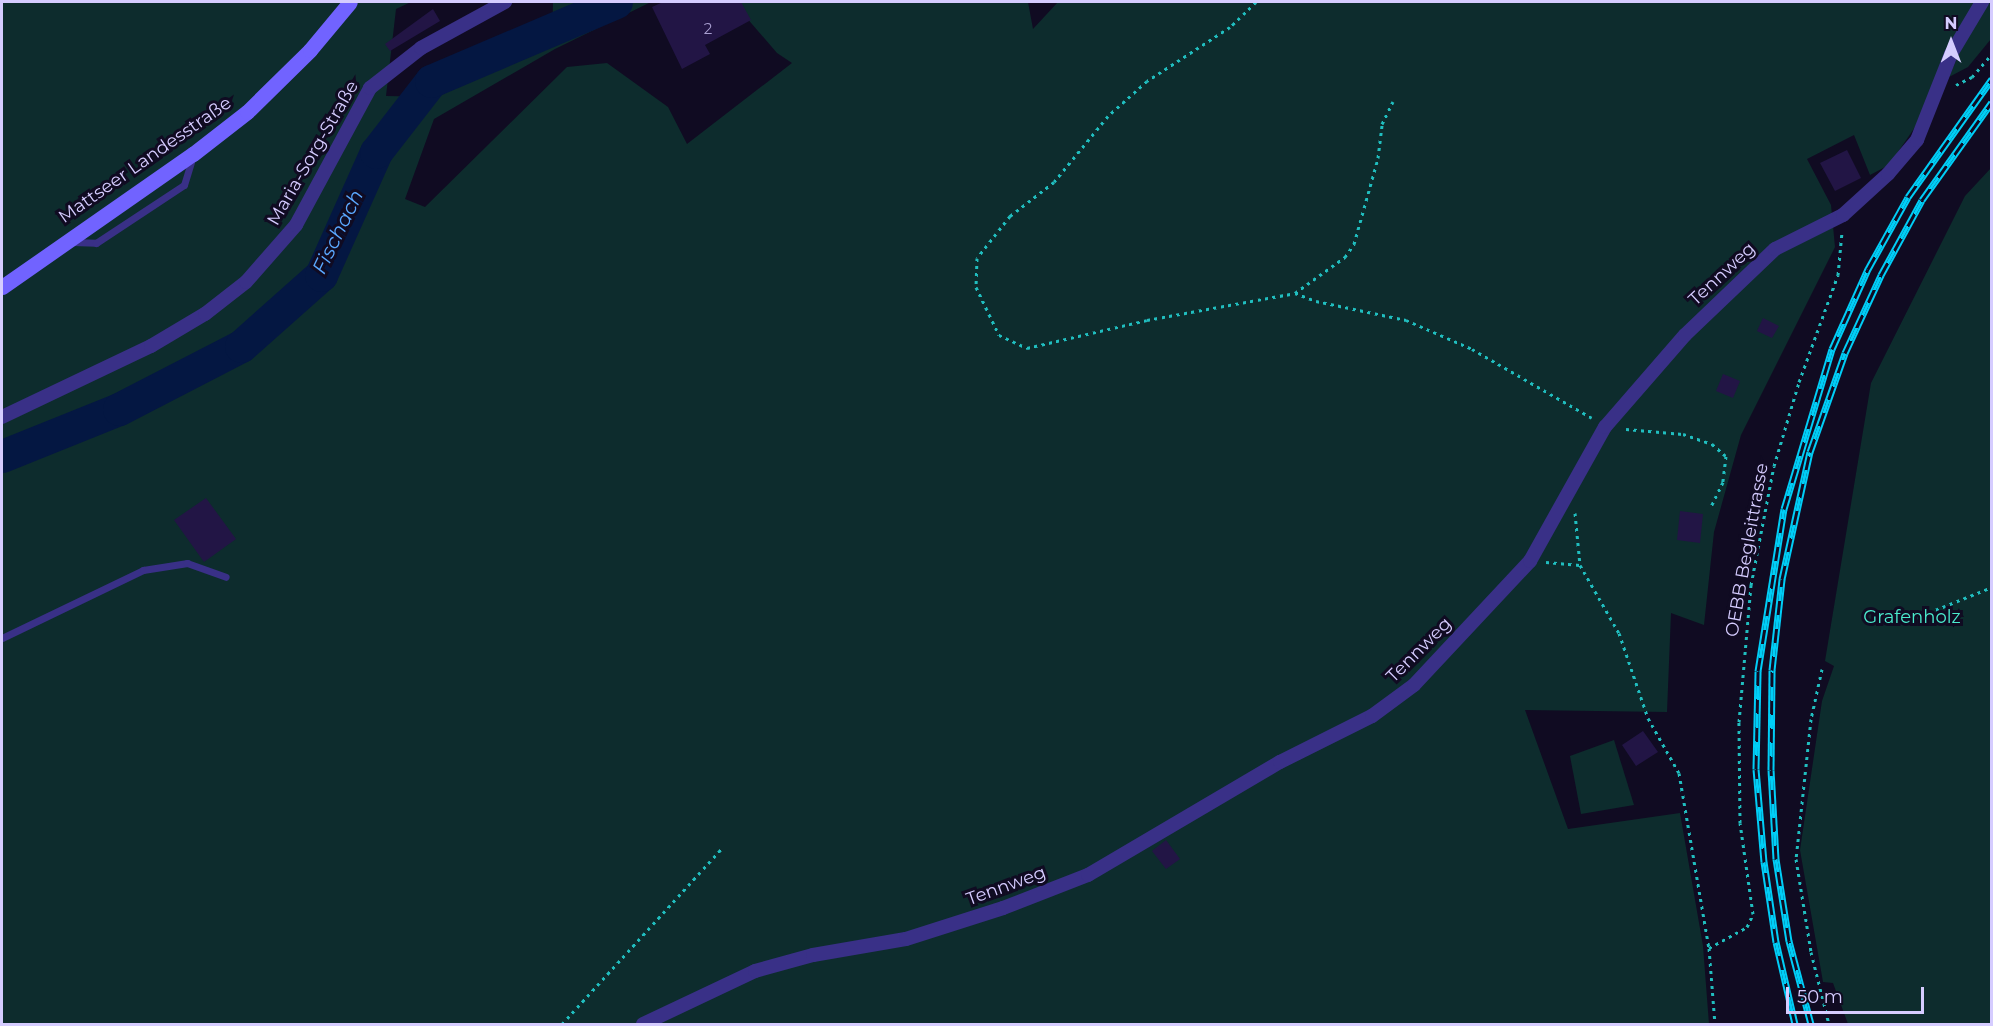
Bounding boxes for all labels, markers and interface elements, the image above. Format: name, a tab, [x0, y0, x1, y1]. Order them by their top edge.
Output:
north arrow	[1921, 12, 1981, 72]
text: N	[1945, 14, 1957, 33]
house number: 2	[704, 20, 712, 38]
street label: Maria-Sorg-Straße	[263, 77, 363, 229]
street label: Mattseer Landesstraße	[54, 92, 236, 228]
water label: Fischach	[307, 186, 369, 278]
street label: Tennweg	[1684, 238, 1760, 310]
street label: OEBB Begleittrasse	[1721, 461, 1773, 639]
park label: Grafenholz	[1863, 606, 1961, 628]
street label: Tennweg	[1382, 613, 1456, 687]
street label: Tennweg	[963, 862, 1049, 910]
scale bar	[1789, 975, 1927, 1013]
text: 50 m	[1797, 986, 1843, 1008]

